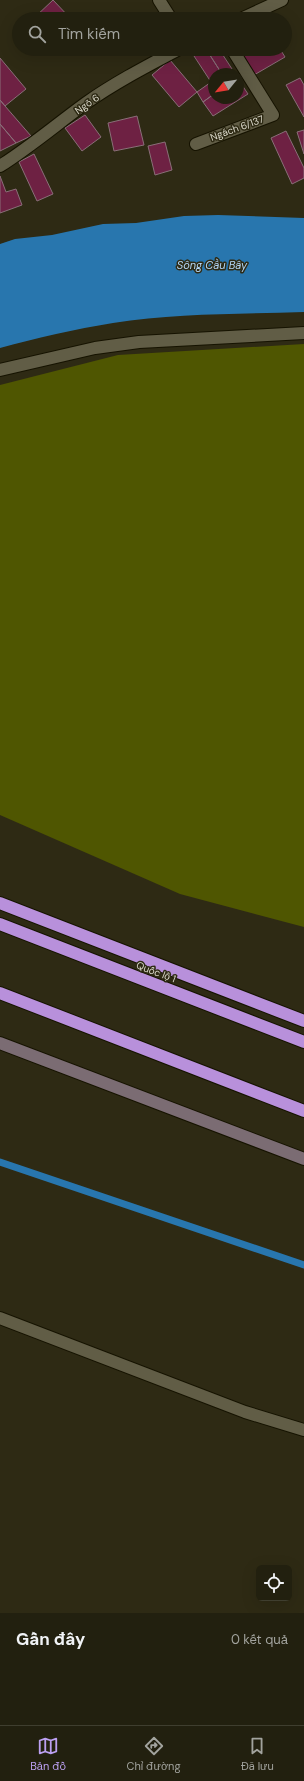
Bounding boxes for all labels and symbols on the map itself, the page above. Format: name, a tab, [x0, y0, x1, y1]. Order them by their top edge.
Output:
north arrow	[208, 68, 244, 104]
street label: Ngõ 6	[72, 91, 102, 117]
street label: Ngách 6/137	[208, 112, 266, 144]
water label: Sông Cầu Bây	[177, 258, 248, 272]
street label: Quốc lộ 1	[134, 959, 178, 985]

